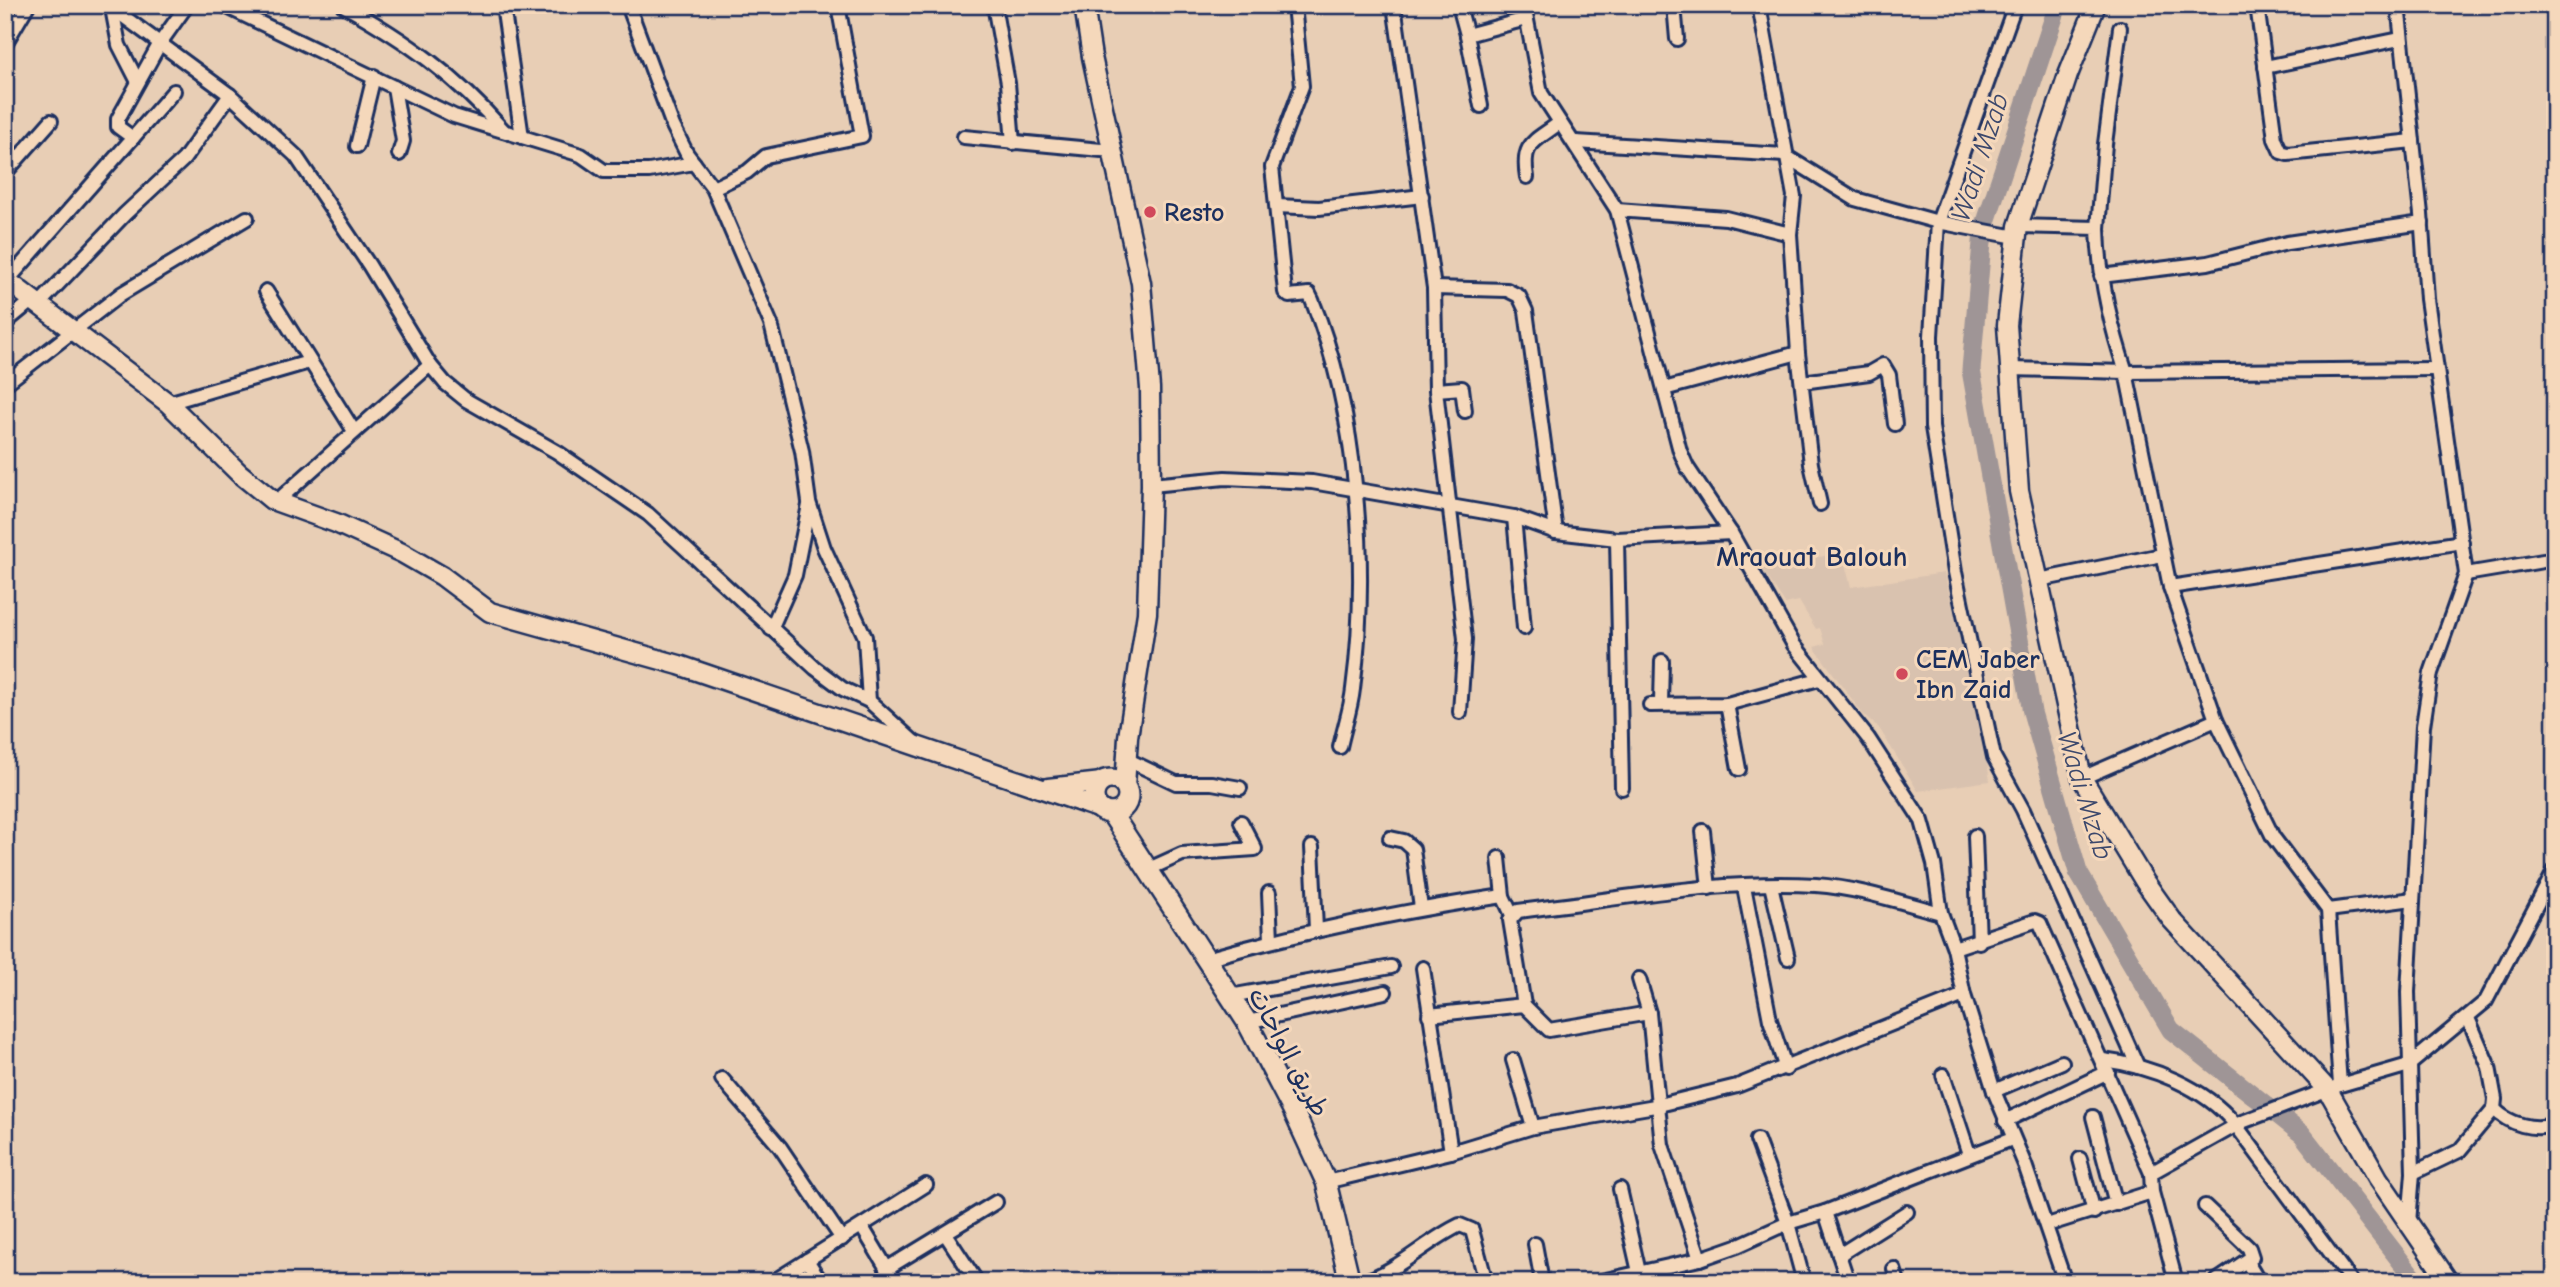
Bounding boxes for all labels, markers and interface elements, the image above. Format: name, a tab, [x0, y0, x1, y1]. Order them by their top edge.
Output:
water label: Wadi Mzab	[1944, 89, 2016, 225]
place label: Resto	[1164, 198, 1224, 228]
marker: Resto	[1142, 204, 1158, 220]
district label: Mraouat Balouh	[1716, 541, 1908, 573]
place label: CEM Jaber Ibn Zaid	[1916, 645, 2040, 705]
marker: CEM Jaber Ibn Zaid	[1894, 666, 1910, 682]
water label: Wadi Mzab	[2050, 727, 2120, 863]
street label: طريق الواحات	[1241, 983, 1335, 1123]

